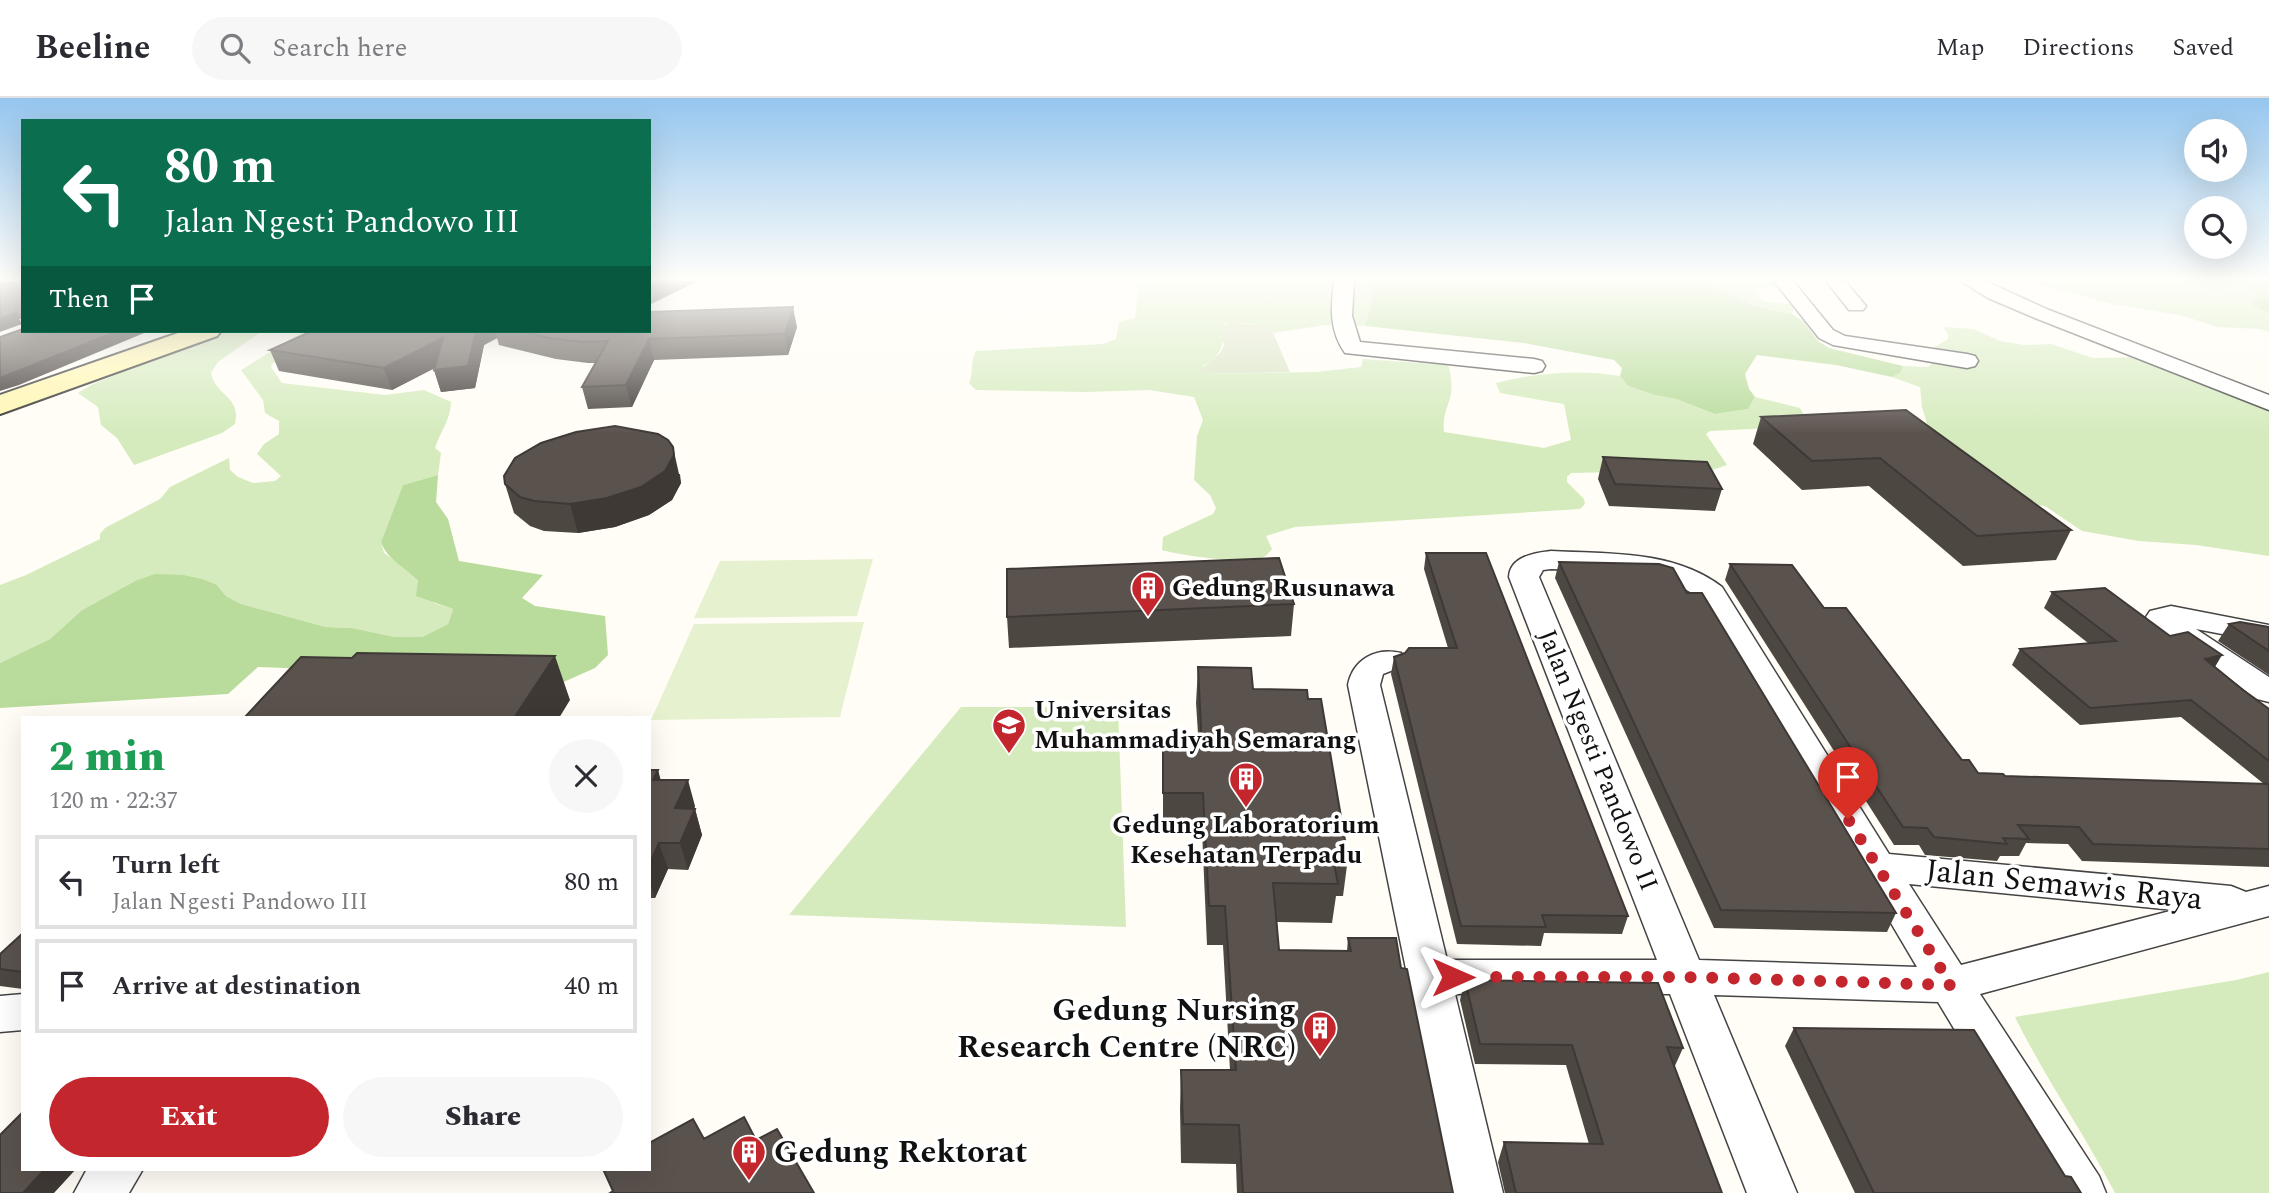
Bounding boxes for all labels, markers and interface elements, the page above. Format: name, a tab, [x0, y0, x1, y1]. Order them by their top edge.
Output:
search box	[192, 17, 682, 80]
text: Beeline	[35, 23, 150, 73]
text: Search here	[272, 28, 407, 68]
icon: search	[216, 29, 254, 67]
text: Map	[1936, 30, 1984, 66]
text: Directions	[2022, 30, 2134, 66]
text: Saved	[2172, 30, 2234, 66]
map controls	[2184, 119, 2247, 259]
button: sound	[2184, 119, 2247, 182]
text: 80 m	[164, 130, 275, 205]
icon: left	[49, 147, 140, 238]
button: search	[2184, 196, 2247, 259]
text: Jalan Ngesti Pandowo III	[164, 198, 520, 247]
text: Then	[49, 279, 109, 319]
icon: arrive	[123, 280, 161, 318]
place label: Gedung Rusunawa	[1172, 568, 1395, 608]
building icon: Gedung Rusunawa	[1129, 569, 1167, 618]
street label: Jalan Ngesti Pandowo II	[1527, 623, 1669, 897]
place label: Universitas Muhammadiyah Semarang	[1034, 690, 1357, 760]
school or university icon: Universitas Muhammadiyah Semarang	[990, 706, 1028, 755]
text: 2 min	[49, 726, 165, 789]
button: close	[549, 739, 623, 813]
pin	[1818, 747, 1878, 819]
icon: arrive	[1829, 758, 1867, 796]
building icon: Gedung Laboratorium Kesehatan Terpadu	[1227, 760, 1265, 809]
text: 120 m · 22:37	[49, 784, 178, 819]
place label: Gedung Laboratorium Kesehatan Terpadu	[1112, 805, 1380, 875]
text: Turn left	[112, 845, 220, 885]
street label: Jalan Semawis Raya	[1923, 846, 2206, 924]
text: 80 m	[564, 862, 619, 902]
icon: left	[53, 863, 91, 901]
text: Jalan Ngesti Pandowo III	[112, 885, 368, 920]
position arrow	[1416, 940, 1490, 1014]
text: Arrive at destination	[112, 966, 361, 1006]
text: 40 m	[564, 966, 619, 1006]
icon: arrive	[53, 967, 91, 1005]
place label: Gedung Nursing Research Centre (NRC)	[957, 986, 1296, 1072]
building icon: Gedung Nursing Research Centre (NRC)	[1301, 1009, 1339, 1058]
button: Exit	[49, 1077, 329, 1157]
button: Share	[343, 1077, 623, 1157]
place label: Gedung Rektorat	[774, 1128, 1027, 1177]
building icon: Gedung Rektorat	[730, 1133, 768, 1182]

